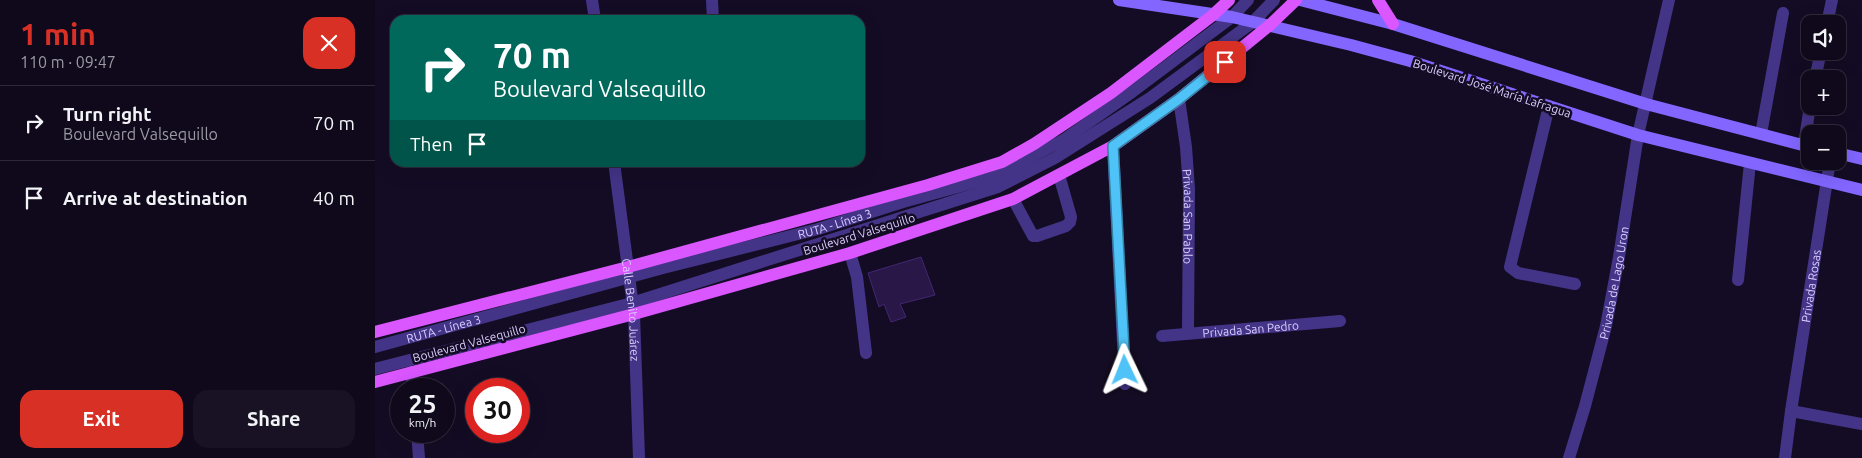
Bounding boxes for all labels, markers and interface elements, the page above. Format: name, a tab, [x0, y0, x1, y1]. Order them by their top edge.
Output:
map controls	[1801, 15, 1846, 170]
button: sound	[1801, 15, 1846, 60]
text: 1 min	[20, 17, 96, 51]
button: close	[303, 17, 355, 69]
icon: right	[410, 35, 475, 100]
text: 70 m	[493, 35, 571, 75]
pin	[1204, 41, 1246, 83]
icon: arrive	[1211, 48, 1239, 76]
text: 110 m · 09:47	[20, 53, 116, 71]
street label: Boulevard José María Lafragua	[1411, 56, 1573, 120]
button: +	[1801, 70, 1846, 115]
text: Boulevard Valsequillo	[493, 76, 706, 101]
text: Turn right	[63, 103, 151, 125]
icon: right	[20, 109, 48, 137]
text: 70 m	[313, 112, 355, 134]
text: Boulevard Valsequillo	[63, 125, 218, 143]
button: −	[1801, 125, 1846, 170]
icon: arrive	[463, 130, 491, 158]
text: Then	[410, 133, 453, 155]
street label: Privada San Pablo	[1181, 168, 1196, 264]
icon: arrive	[20, 184, 48, 212]
text: Arrive at destination	[63, 187, 248, 209]
text: 40 m	[313, 187, 355, 209]
street label: RUTA - Línea 3	[796, 206, 873, 240]
street label: Boulevard Valsequillo	[802, 211, 916, 257]
street label: Privada de Lago Uron	[1596, 225, 1630, 341]
street label: Privada Rosas	[1798, 248, 1823, 323]
street label: Calle Benito Juárez	[620, 258, 642, 362]
street label: RUTA - Línea 3	[405, 312, 482, 345]
street label: Privada San Pedro	[1202, 318, 1300, 339]
street label: Boulevard Valsequillo	[411, 322, 527, 364]
position arrow	[1098, 343, 1150, 395]
speed limit sign: 30	[465, 378, 530, 443]
button: Exit	[20, 390, 183, 448]
button: Share	[193, 390, 355, 448]
text: 25	[408, 390, 437, 418]
text: km/h	[409, 416, 436, 429]

